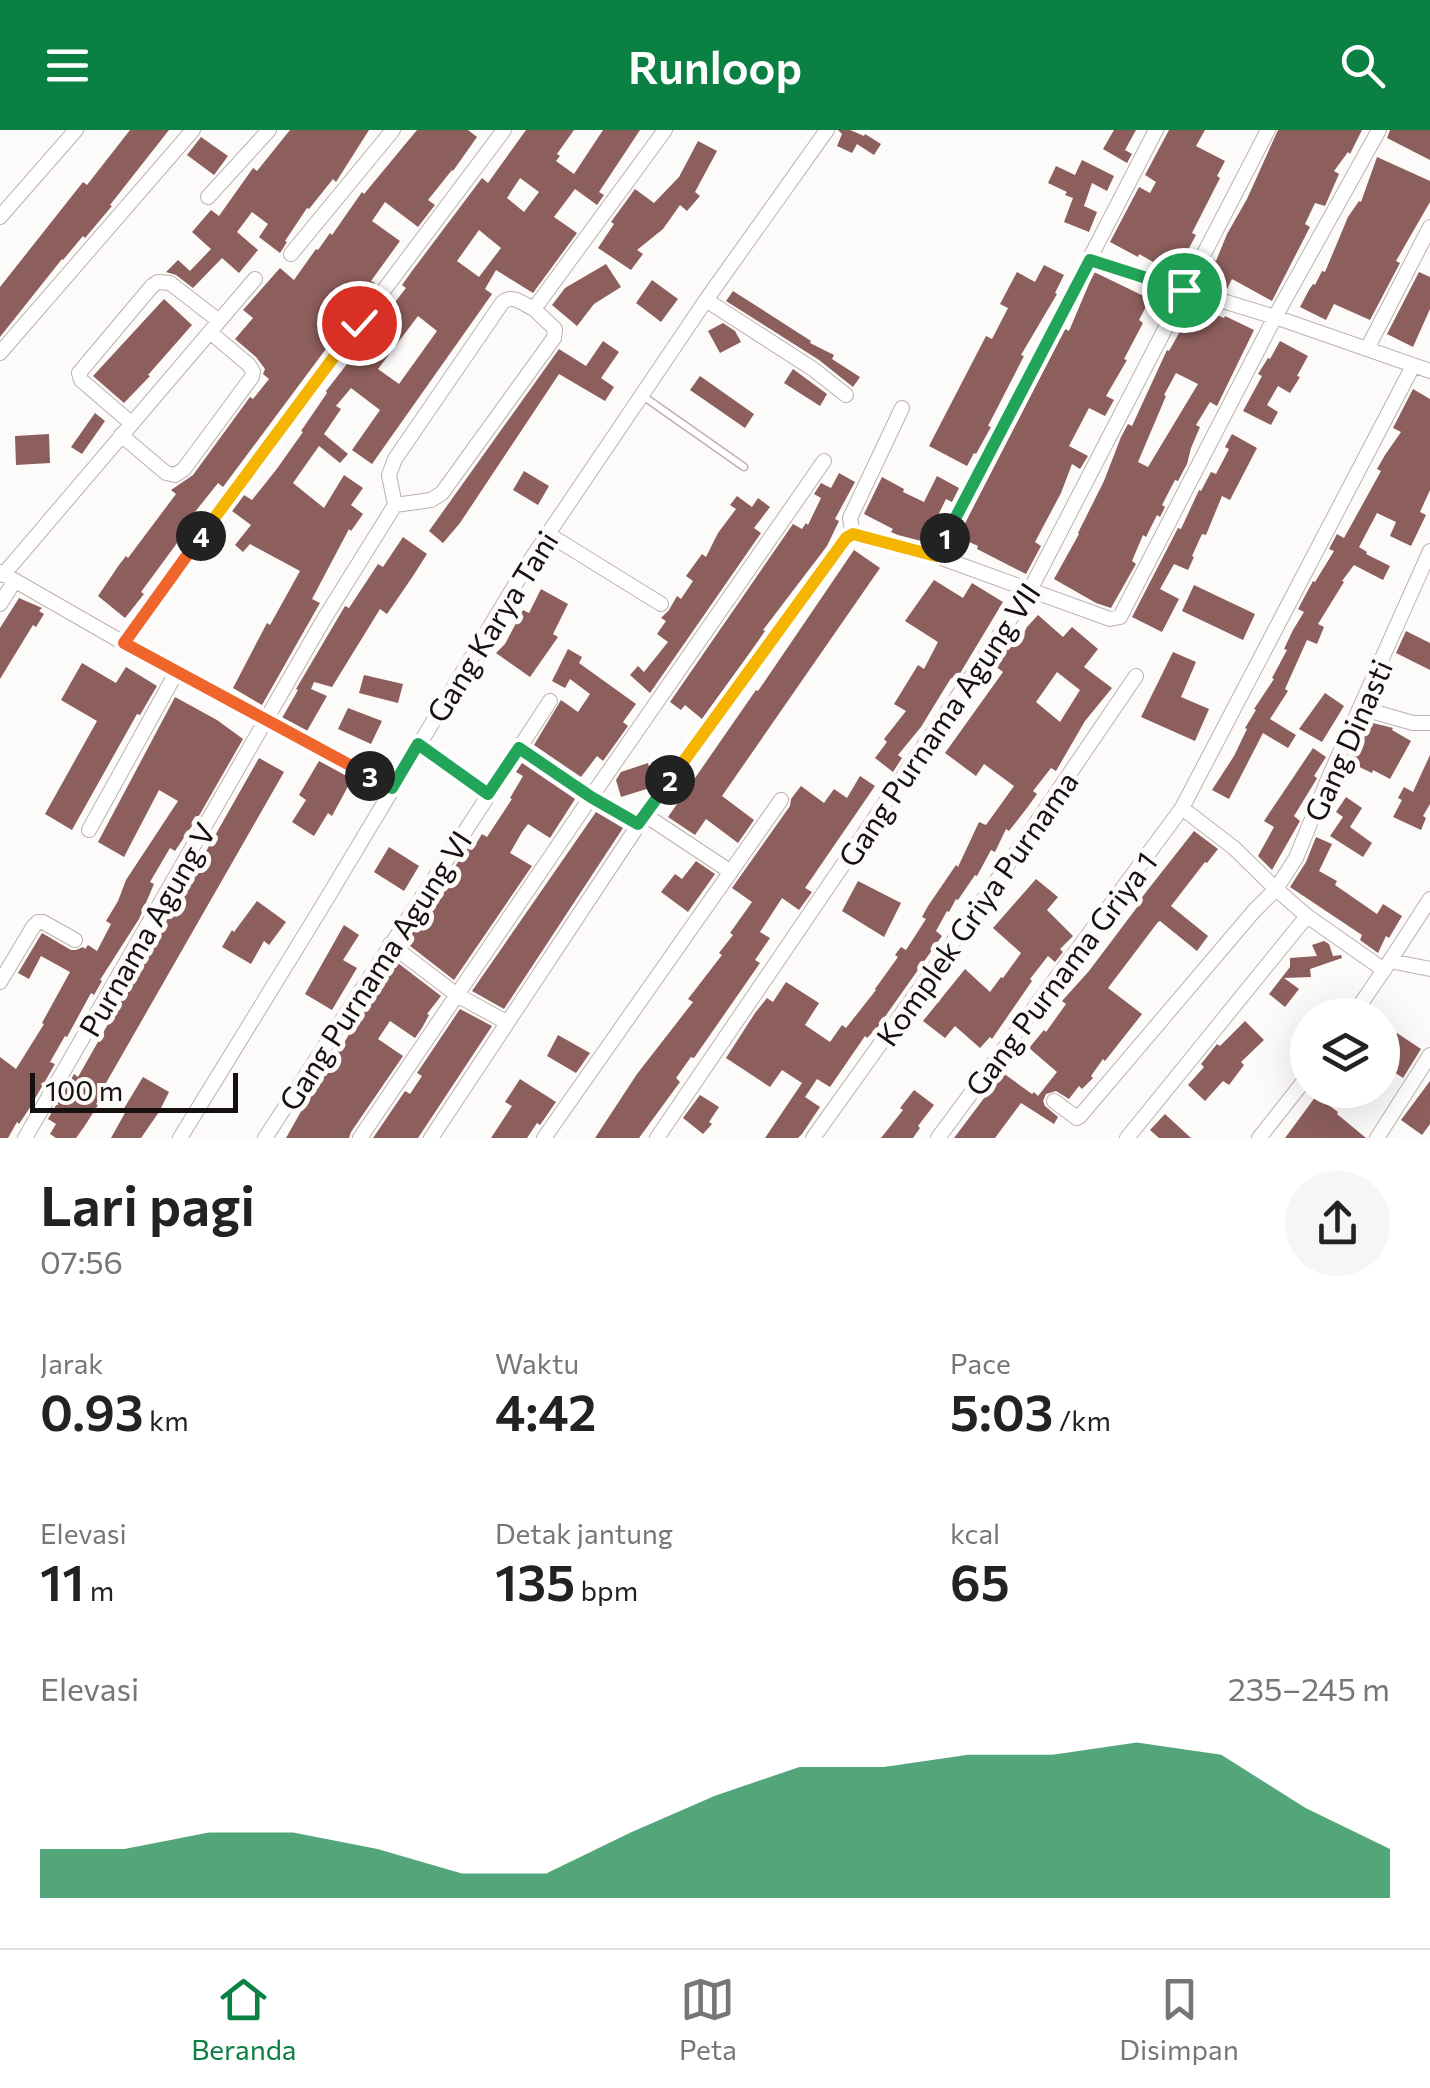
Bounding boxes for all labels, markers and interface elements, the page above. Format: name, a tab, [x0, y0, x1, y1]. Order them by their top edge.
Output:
icon: menu	[40, 38, 95, 93]
text: Runloop	[628, 38, 802, 93]
icon: search	[1335, 38, 1390, 93]
pin	[1142, 248, 1227, 333]
icon: arrive	[1157, 263, 1212, 318]
pin	[317, 281, 402, 366]
icon: check	[332, 296, 387, 351]
pin: 4	[176, 511, 226, 561]
pin: 1	[920, 513, 970, 563]
text: 4	[192, 519, 210, 553]
text: 1	[939, 521, 951, 555]
street label: Gang Karya Tani	[417, 524, 565, 728]
street label: Gang Purnama Agung VII	[829, 575, 1047, 873]
street label: Gang Dinasti	[1295, 653, 1399, 827]
pin: 3	[345, 751, 395, 801]
pin: 2	[645, 755, 695, 805]
text: 3	[362, 759, 378, 793]
text: 2	[662, 763, 678, 797]
street label: Komplek Griya Purnama	[867, 763, 1085, 1053]
street label: Purnama Agung V	[70, 815, 222, 1043]
street label: Gang Purnama Agung VI	[270, 823, 478, 1117]
street label: Gang Purnama Griya 1	[956, 844, 1164, 1102]
map controls	[1290, 998, 1400, 1108]
button: layers	[1290, 998, 1400, 1108]
scale bar	[30, 1068, 238, 1113]
text: 100 m	[45, 1073, 123, 1107]
text: Lari pagi	[40, 1170, 255, 1237]
button: share	[1285, 1171, 1390, 1276]
text: 07:56	[40, 1241, 123, 1281]
text: Jarak	[40, 1346, 104, 1380]
text: Waktu	[495, 1346, 579, 1380]
text: Pace	[950, 1346, 1011, 1380]
text: 0.93	[40, 1380, 144, 1441]
text: 4:42	[495, 1380, 596, 1441]
text: 5:03	[950, 1380, 1053, 1441]
text: km	[144, 1403, 189, 1437]
text: /km	[1053, 1403, 1111, 1437]
text: Elevasi	[40, 1516, 127, 1550]
text: Detak jantung	[495, 1516, 673, 1550]
text: kcal	[950, 1516, 1000, 1550]
text: 11	[40, 1550, 84, 1611]
text: 135	[495, 1550, 575, 1611]
text: 65	[950, 1550, 1010, 1611]
text: m	[84, 1573, 114, 1607]
text: bpm	[575, 1573, 638, 1607]
text: Elevasi	[40, 1668, 139, 1708]
text: 235–245 m	[1228, 1668, 1390, 1708]
tab: Beranda	[191, 1972, 297, 2066]
tab: Peta	[679, 1972, 737, 2066]
tab: Disimpan	[1119, 1972, 1239, 2066]

